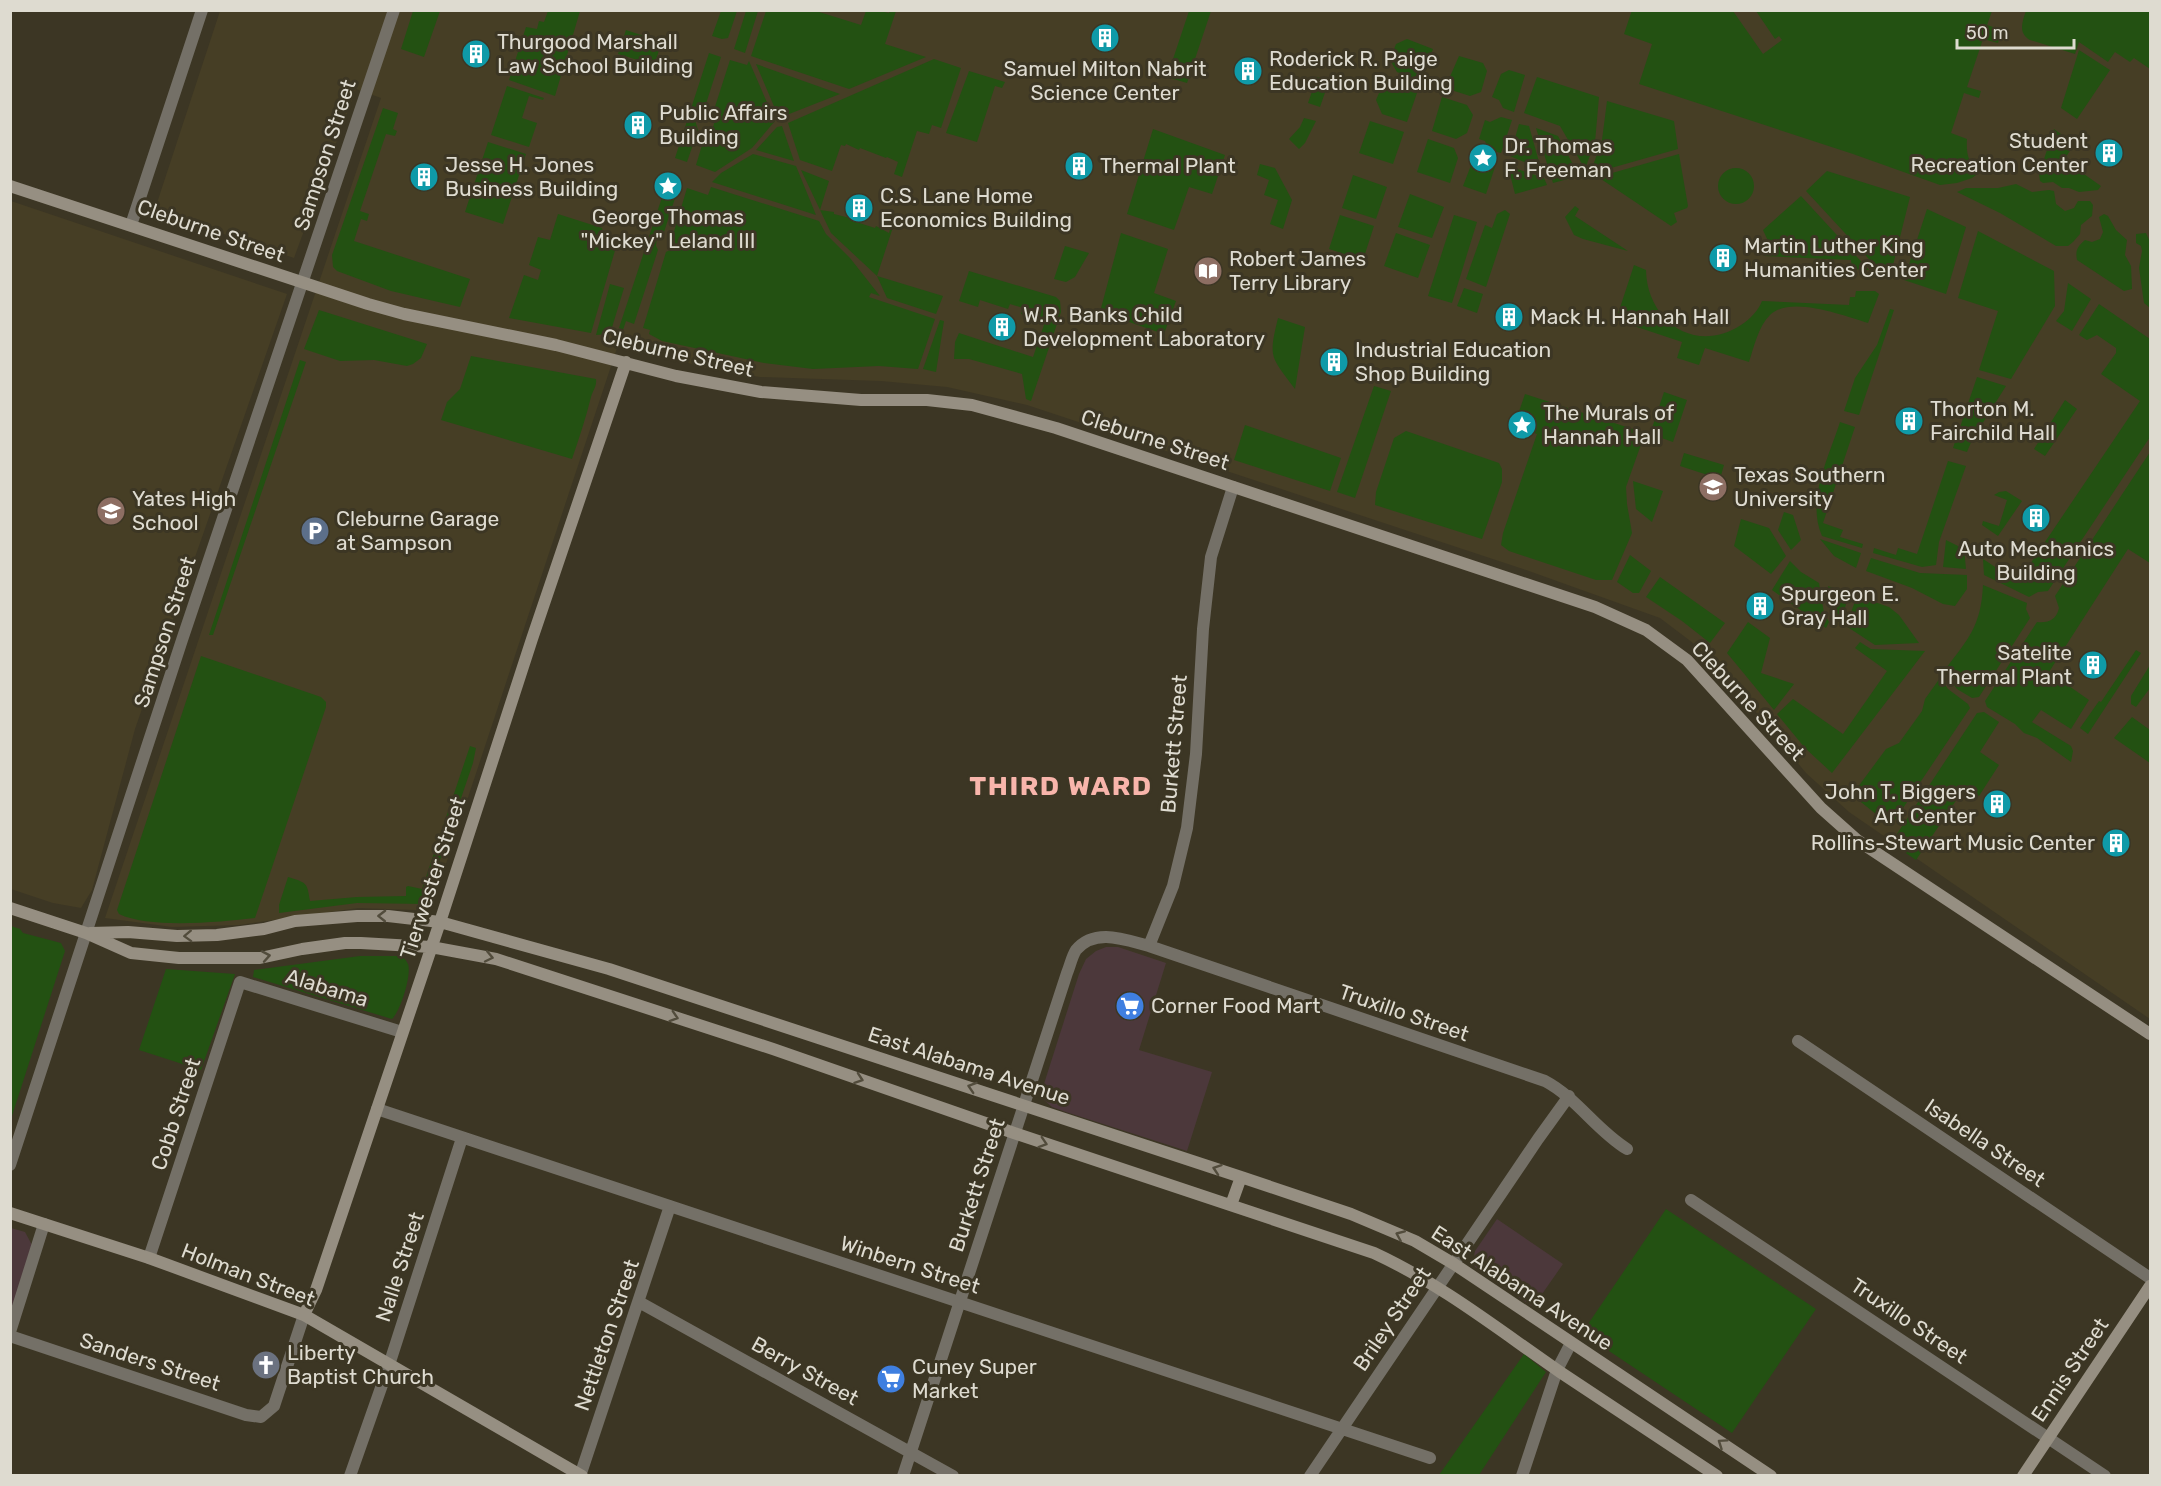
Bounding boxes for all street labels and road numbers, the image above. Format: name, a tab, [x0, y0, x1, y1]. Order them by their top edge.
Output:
street label: Sampson Street	[288, 76, 361, 233]
street label: Cleburne Street	[134, 194, 288, 267]
street label: Cleburne Street	[600, 323, 756, 382]
street label: Cleburne Street	[1078, 404, 1232, 475]
street label: Sampson Street	[128, 553, 201, 710]
street label: Cleburne Street	[1687, 636, 1810, 766]
street label: Burkett Street	[1155, 674, 1192, 814]
street label: Tierwester Street	[394, 793, 471, 962]
street label: Alabama	[283, 963, 372, 1012]
street label: Truxillo Street	[1336, 979, 1472, 1046]
street label: East Alabama Avenue	[865, 1021, 1073, 1110]
street label: Cobb Street	[146, 1054, 205, 1173]
street label: Isabella Street	[1920, 1093, 2050, 1192]
street label: Burkett Street	[943, 1115, 1010, 1255]
street label: Nalle Street	[370, 1209, 429, 1325]
street label: East Alabama Avenue	[1427, 1220, 1618, 1356]
street label: Winbern Street	[837, 1230, 983, 1299]
street label: Holman Street	[178, 1238, 318, 1311]
street label: Nettleton Street	[569, 1256, 644, 1414]
street label: Briley Street	[1348, 1262, 1436, 1376]
street label: Truxillo Street	[1846, 1272, 1972, 1369]
street label: Ennis Street	[2026, 1313, 2113, 1426]
street label: Sanders Street	[77, 1327, 224, 1396]
street label: Berry Street	[747, 1331, 863, 1410]

